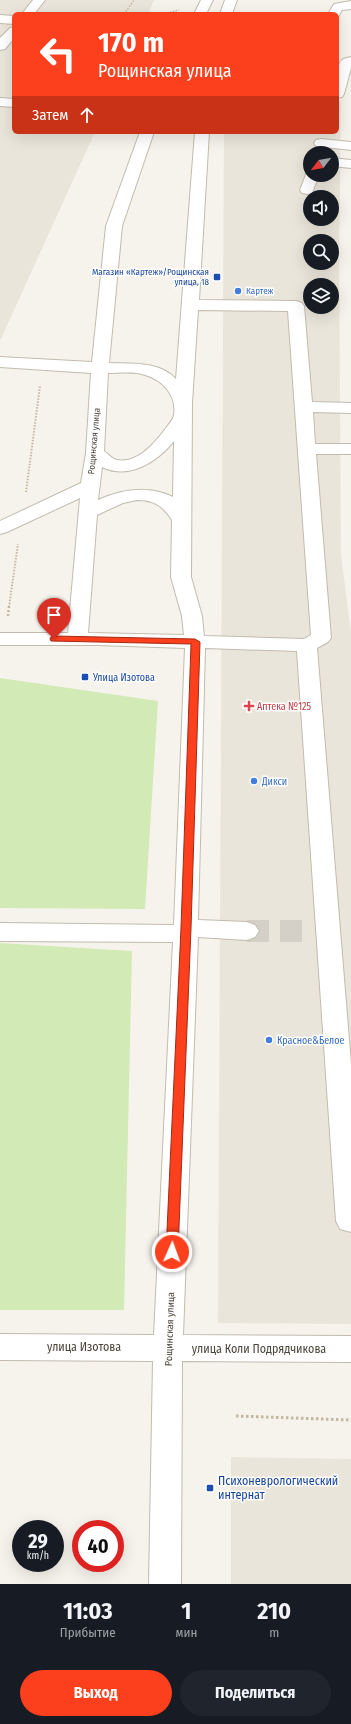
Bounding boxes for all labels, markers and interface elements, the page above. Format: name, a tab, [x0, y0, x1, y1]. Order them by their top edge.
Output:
text: 170 m	[98, 26, 164, 59]
icon: left	[32, 28, 84, 80]
text: Рощинская улица	[98, 60, 232, 82]
icon: ahead	[76, 104, 98, 126]
text: Затем	[32, 106, 68, 124]
north arrow	[303, 146, 339, 182]
map controls	[303, 146, 339, 314]
button: sound	[303, 190, 339, 226]
button: search	[303, 234, 339, 270]
place label: Магазин «Картеж»/Рощинская улица, 18	[92, 267, 209, 287]
marker: Магазин «Картеж»/Рощинская улица, 18	[212, 272, 222, 282]
button: layers	[303, 278, 339, 314]
marker: Картеж	[233, 286, 243, 296]
place label: Картеж	[246, 286, 274, 296]
street label: Рощинская улица	[86, 407, 102, 475]
pin	[37, 598, 71, 639]
icon: arrive	[43, 604, 65, 626]
marker: Улица Изотова	[80, 672, 90, 682]
place label: Улица Изотова	[92, 672, 155, 684]
marker: Аптека №125	[244, 701, 254, 711]
place label: Аптека №125	[257, 701, 311, 713]
marker: Дикси	[249, 776, 259, 786]
place label: Дикси	[261, 776, 287, 788]
marker: Красное&Белое	[264, 1035, 274, 1045]
place label: Красное&Белое	[277, 1035, 344, 1047]
position arrow	[151, 1231, 193, 1273]
street label: Рощинская улица	[163, 1292, 177, 1366]
street label: улица Изотова	[47, 1340, 121, 1354]
street label: улица Коли Подрядчикова	[192, 1342, 326, 1356]
place label: Психоневрологический интернат	[218, 1474, 338, 1502]
marker: Психоневрологический интернат	[205, 1483, 215, 1493]
speed limit sign: 40	[72, 1520, 124, 1572]
text: 29	[28, 1529, 48, 1553]
text: km/h	[27, 1550, 49, 1562]
text: 11:03	[63, 1597, 113, 1625]
text: 1	[181, 1597, 191, 1625]
text: 210	[257, 1597, 291, 1625]
text: Прибытие	[60, 1625, 116, 1640]
text: мин	[176, 1625, 197, 1640]
text: m	[269, 1625, 279, 1640]
button: Выход	[20, 1670, 172, 1716]
button: Поделиться	[180, 1670, 331, 1716]

